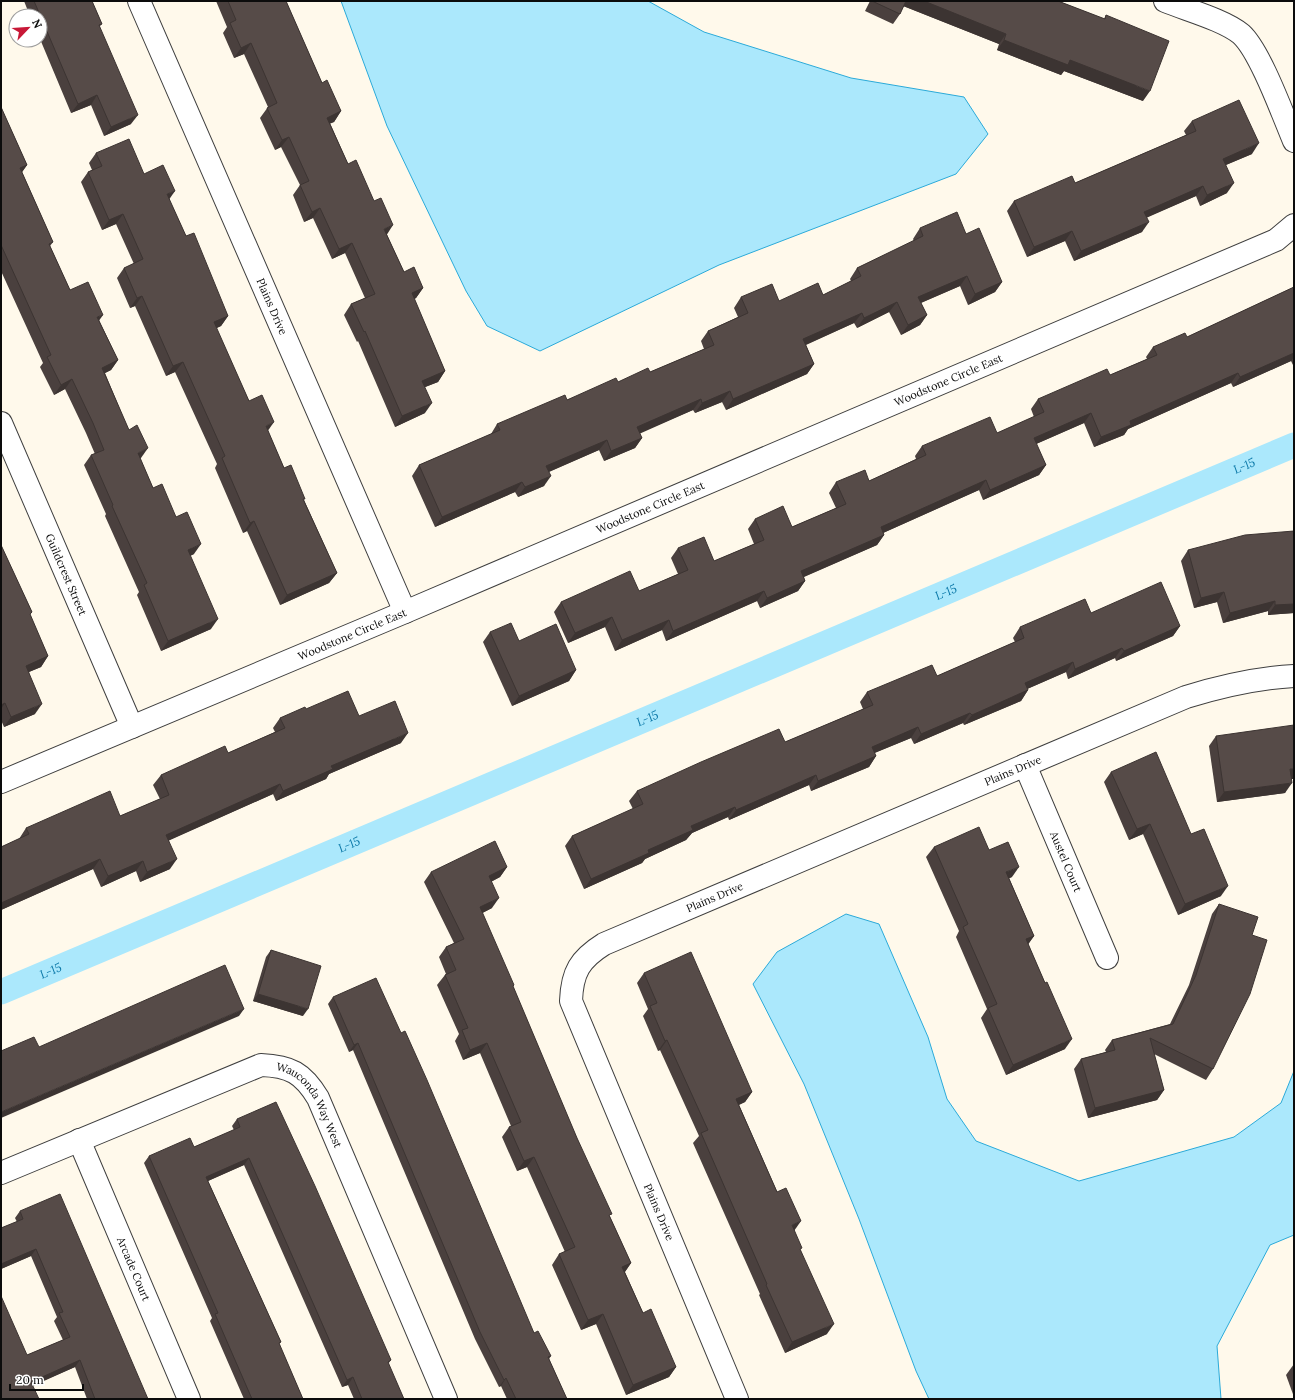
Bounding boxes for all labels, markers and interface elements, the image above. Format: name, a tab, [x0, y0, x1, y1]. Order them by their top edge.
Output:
north arrow	[8, 8, 48, 48]
text: N	[29, 17, 45, 31]
street label: Plains Drive	[253, 276, 290, 337]
street label: Woodstone Circle East	[892, 350, 1005, 409]
water label: L-15	[1231, 454, 1257, 477]
street label: Woodstone Circle East	[594, 478, 707, 537]
street label: Guildcrest Street	[43, 532, 90, 618]
water label: L-15	[933, 581, 959, 603]
street label: Woodstone Circle East	[296, 605, 409, 663]
water label: L-15	[634, 707, 661, 729]
street label: Plains Drive	[982, 752, 1044, 789]
street label: Austel Court	[1047, 828, 1085, 895]
water label: L-15	[336, 833, 362, 856]
street label: Plains Drive	[684, 879, 745, 915]
water label: L-15	[37, 959, 64, 982]
street label: Wauconda Way West	[275, 1059, 346, 1151]
street label: Plains Drive	[641, 1181, 677, 1243]
street label: Arcade Court	[114, 1234, 154, 1304]
scale bar	[10, 1366, 83, 1392]
text: 20 m	[16, 1372, 44, 1387]

